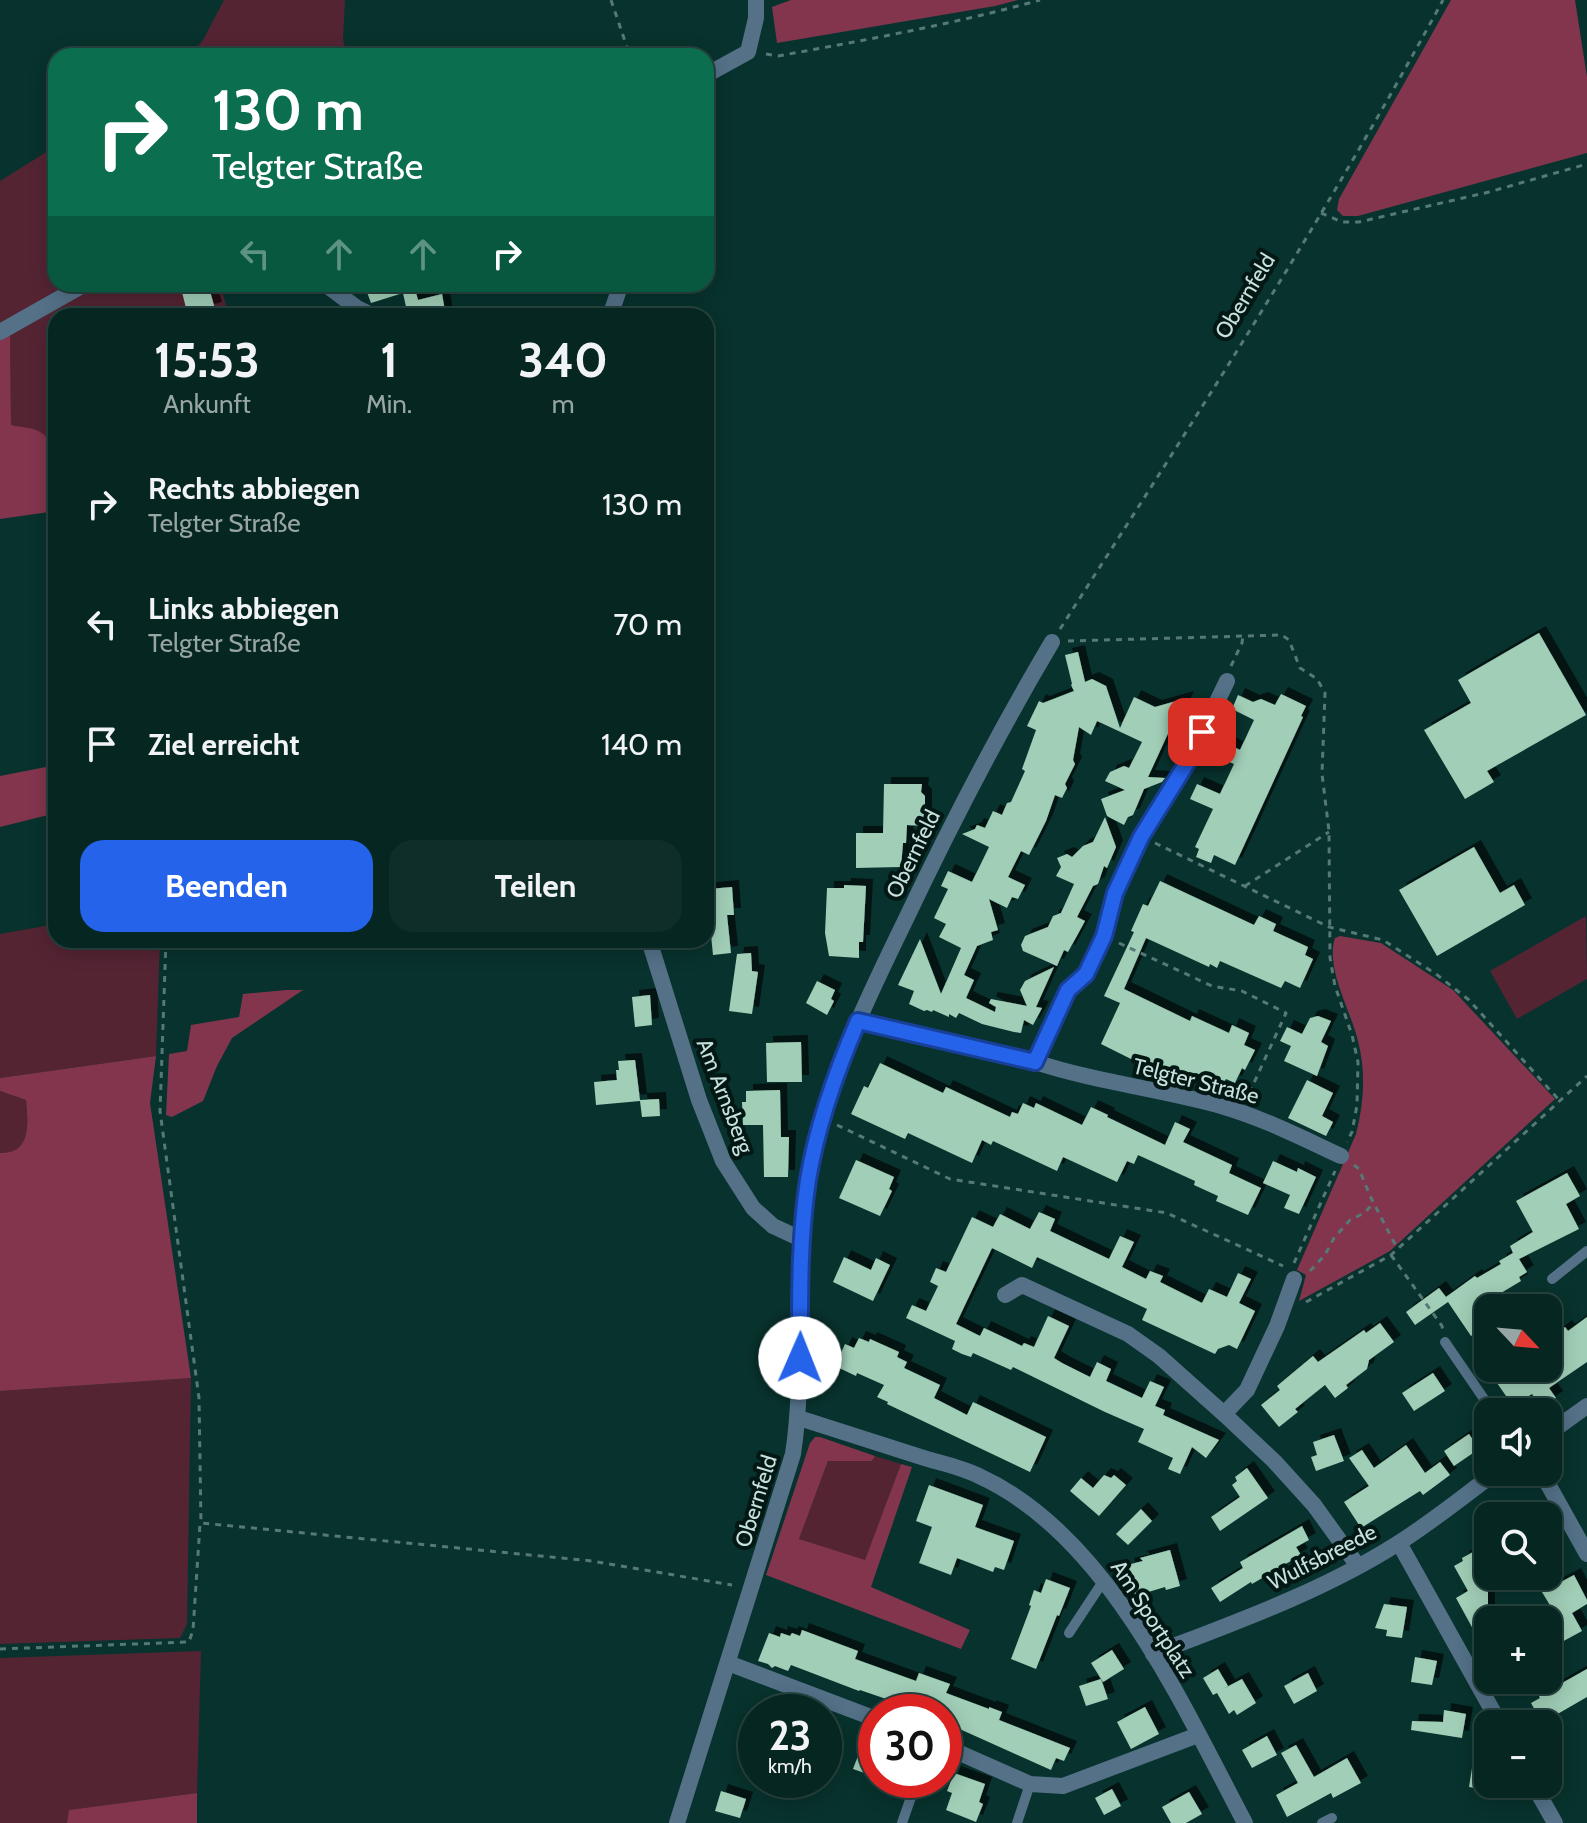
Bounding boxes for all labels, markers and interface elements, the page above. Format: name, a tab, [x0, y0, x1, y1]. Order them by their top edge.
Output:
text: 130 m	[212, 76, 364, 144]
icon: right	[80, 80, 184, 184]
text: Telgter Straße	[212, 144, 423, 188]
icon: left	[233, 232, 277, 276]
icon: ahead	[317, 232, 361, 276]
icon: ahead	[401, 232, 445, 276]
icon: right	[485, 232, 529, 276]
street label: Obernfeld	[1209, 248, 1281, 344]
text: 15:53	[154, 331, 260, 389]
text: 1	[380, 331, 398, 389]
text: 340	[518, 331, 608, 389]
text: Ankunft	[163, 388, 251, 420]
text: Min.	[366, 388, 412, 420]
text: m	[552, 388, 575, 420]
text: Rechts abbiegen	[148, 470, 360, 507]
icon: right	[80, 482, 124, 526]
text: 130 m	[602, 486, 682, 523]
text: Telgter Straße	[148, 507, 301, 539]
text: Links abbiegen	[148, 590, 340, 627]
icon: left	[80, 602, 124, 646]
text: 70 m	[613, 606, 682, 643]
text: Telgter Straße	[148, 627, 301, 659]
pin	[1168, 698, 1236, 766]
icon: arrive	[1180, 710, 1224, 754]
icon: arrive	[80, 722, 124, 766]
text: Ziel erreicht	[148, 726, 299, 763]
text: 140 m	[601, 726, 682, 763]
street label: Obernfeld	[880, 805, 946, 903]
button: Beenden	[80, 840, 373, 932]
button: Teilen	[389, 840, 682, 932]
street label: Am Arnsberg	[691, 1035, 760, 1158]
street label: Telgter Straße	[1130, 1052, 1262, 1110]
north arrow	[1474, 1294, 1562, 1382]
map controls	[1474, 1294, 1562, 1798]
position arrow	[758, 1316, 842, 1400]
button: sound	[1474, 1398, 1562, 1486]
street label: Obernfeld	[729, 1452, 783, 1550]
button: search	[1474, 1502, 1562, 1590]
street label: Wulfsbreede	[1263, 1518, 1381, 1596]
street label: Am Sportplatz	[1105, 1555, 1201, 1683]
button: +	[1474, 1606, 1562, 1694]
speed limit sign: 30	[858, 1694, 962, 1798]
button: −	[1474, 1710, 1562, 1798]
text: 23	[769, 1711, 811, 1760]
text: km/h	[768, 1754, 812, 1778]

